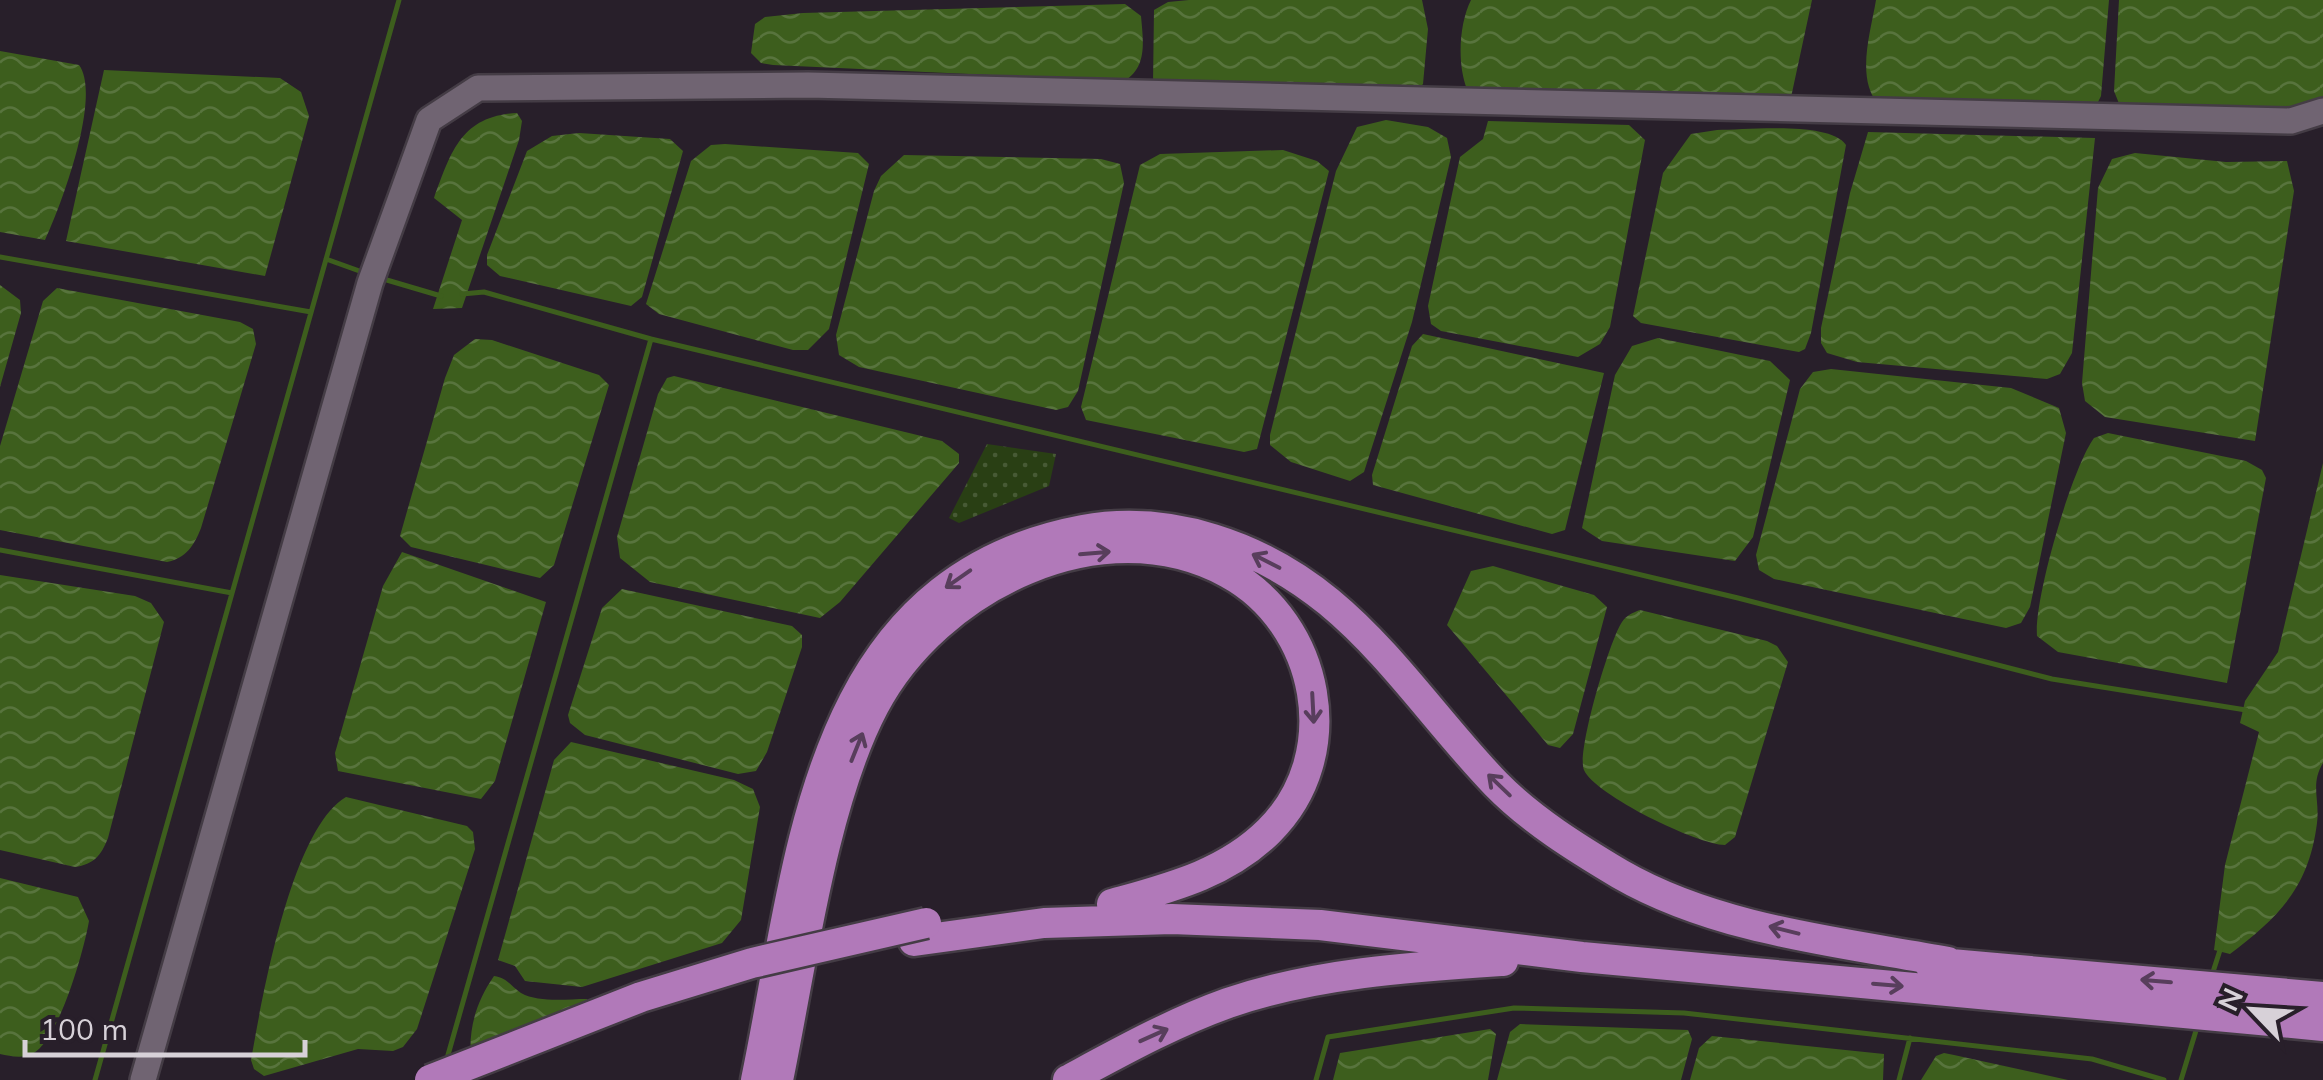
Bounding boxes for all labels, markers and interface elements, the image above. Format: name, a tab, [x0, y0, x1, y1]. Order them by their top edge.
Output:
one-way arrow	[1078, 544, 1111, 563]
one-way arrow	[1252, 551, 1281, 570]
one-way arrow	[945, 568, 973, 589]
one-way arrow	[1304, 692, 1323, 724]
one-way arrow	[850, 732, 868, 763]
one-way arrow	[1487, 773, 1511, 797]
one-way arrow	[1769, 920, 1801, 938]
north arrow	[2203, 960, 2303, 1060]
one-way arrow	[2141, 972, 2173, 991]
one-way arrow	[1871, 976, 1904, 995]
text: N	[2210, 982, 2250, 1016]
scale bar	[25, 995, 305, 1057]
text: 100 m	[40, 1010, 128, 1048]
one-way arrow	[1138, 1025, 1169, 1043]

